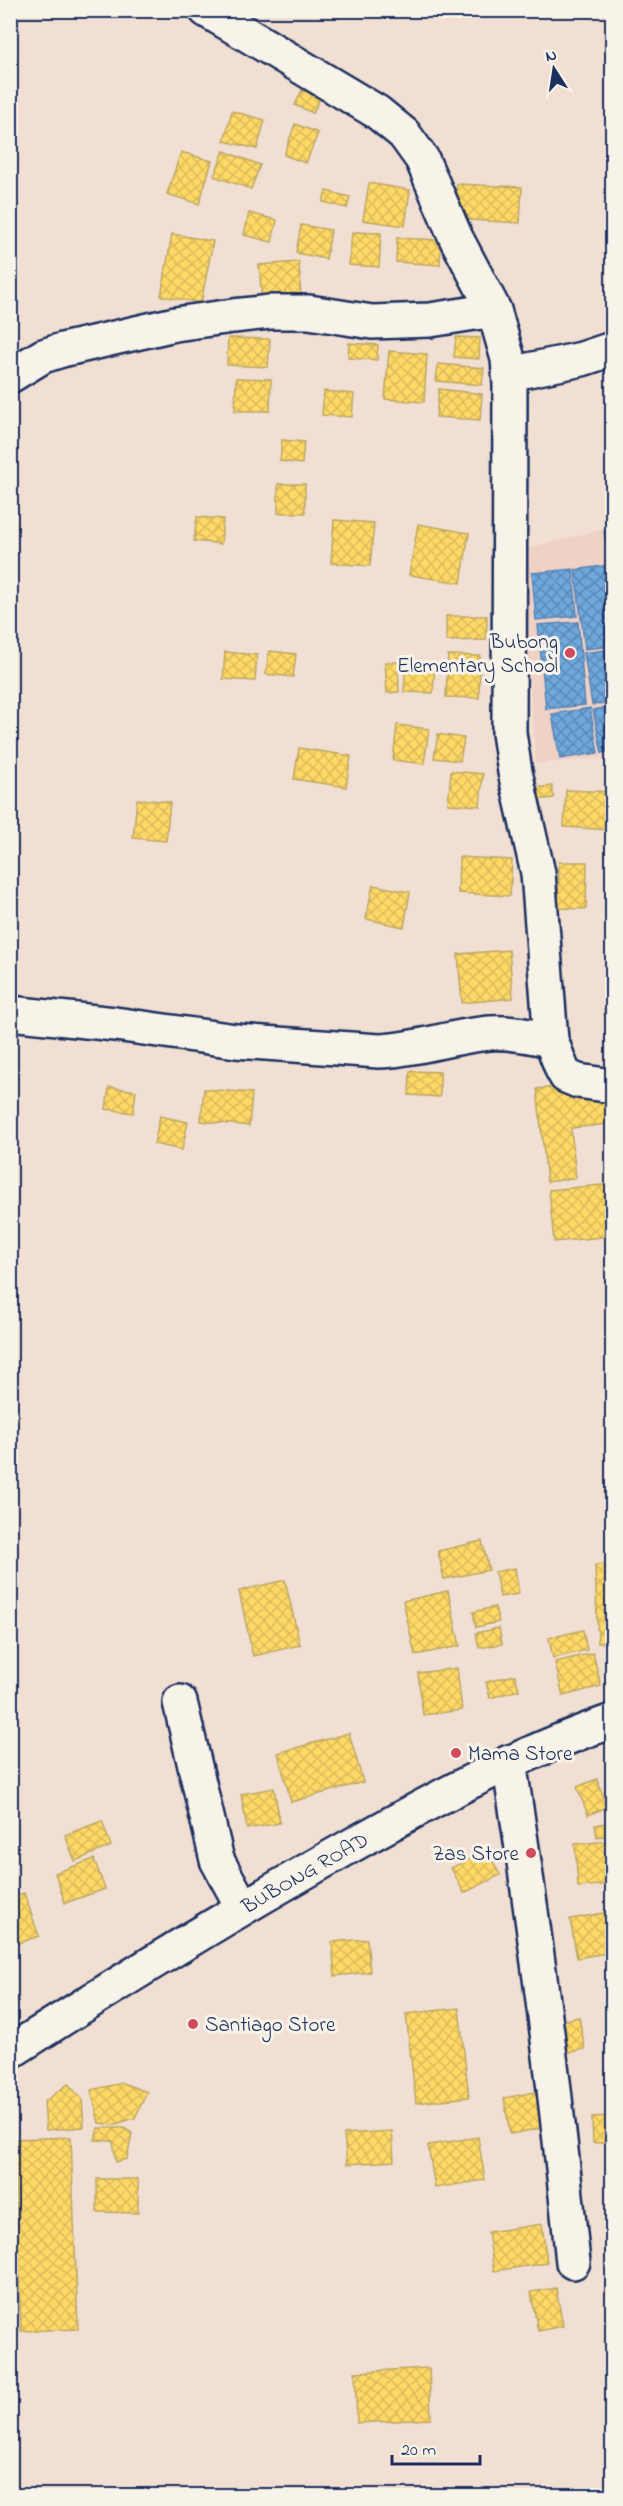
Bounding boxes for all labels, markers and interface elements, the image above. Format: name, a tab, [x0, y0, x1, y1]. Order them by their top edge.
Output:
north arrow	[524, 39, 584, 99]
text: N	[544, 43, 559, 69]
place label: Bubong Elementary School	[397, 628, 558, 684]
marker: Bubong Elementary School	[563, 646, 577, 660]
place label: Mama Store	[468, 1740, 573, 1770]
marker: Mama Store	[449, 1746, 463, 1760]
street label: BUBONG ROAD	[236, 1826, 375, 1923]
place label: Zas Store	[432, 1840, 520, 1870]
marker: Zas Store	[524, 1846, 538, 1860]
place label: Santiago Store	[205, 2011, 336, 2043]
marker: Santiago Store	[186, 2017, 200, 2031]
scale bar	[392, 2428, 480, 2466]
text: 20 m	[401, 2438, 436, 2464]

